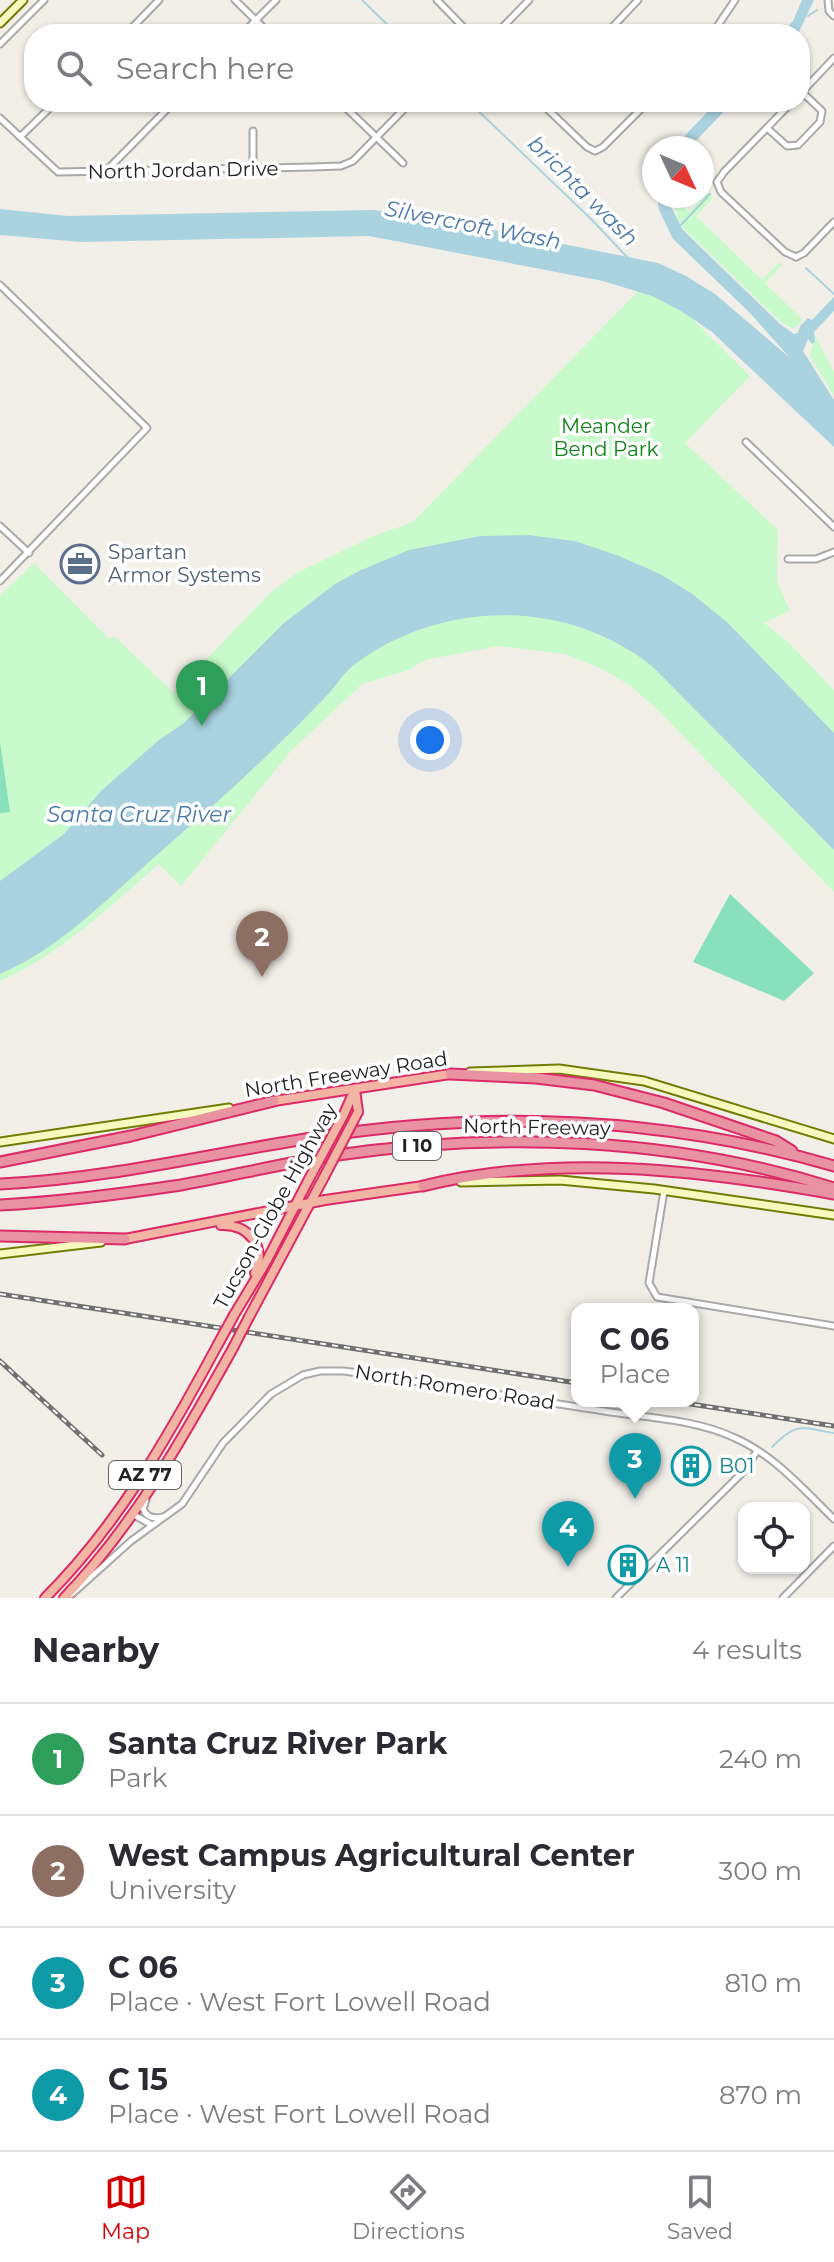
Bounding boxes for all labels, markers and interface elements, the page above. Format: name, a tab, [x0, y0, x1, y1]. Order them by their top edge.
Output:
search box	[24, 24, 810, 112]
icon: search	[52, 46, 96, 90]
text: Search here	[116, 50, 294, 87]
water label: brichta wash	[522, 130, 644, 252]
north arrow	[642, 136, 714, 208]
street label: North Jordan Drive	[87, 156, 279, 184]
water label: Silvercroft Wash	[383, 195, 563, 255]
park label: Meander Bend Park	[553, 414, 659, 461]
place label: Spartan Armor Systems	[108, 540, 261, 587]
office icon: Spartan Armor Systems	[59, 543, 101, 585]
pin: 1	[176, 660, 228, 726]
your location	[410, 720, 450, 760]
water label: Santa Cruz River	[47, 801, 232, 828]
pin: 2	[236, 911, 288, 977]
street label: North Freeway Road	[243, 1046, 449, 1102]
street label: Tucson-Globe Highway	[208, 1099, 342, 1313]
street label: North Freeway	[463, 1114, 611, 1140]
road number: I 10	[393, 1132, 441, 1160]
popup	[571, 1303, 699, 1407]
text: C 06	[599, 1321, 669, 1358]
text: Place	[599, 1358, 671, 1390]
street label: North Romero Road	[353, 1359, 557, 1415]
pin: 3	[609, 1433, 661, 1499]
building icon: B01	[670, 1445, 712, 1487]
place label: B01	[719, 1454, 755, 1478]
road number: AZ 77	[109, 1461, 181, 1489]
pin: 4	[542, 1501, 594, 1567]
map controls	[738, 1502, 810, 1574]
button: locate	[738, 1502, 810, 1574]
building icon: A 11	[607, 1544, 649, 1586]
place label: A 11	[656, 1553, 690, 1577]
text: Nearby	[32, 1629, 159, 1671]
text: 4 results	[692, 1634, 802, 1666]
text: Santa Cruz River Park	[108, 1725, 447, 1762]
text: 1	[53, 1743, 63, 1775]
text: 240 m	[719, 1743, 802, 1775]
text: Park	[108, 1762, 167, 1794]
text: West Campus Agricultural Center	[108, 1837, 635, 1874]
text: 2	[50, 1855, 66, 1887]
text: 300 m	[719, 1855, 802, 1887]
text: University	[108, 1874, 236, 1906]
text: C 06	[108, 1949, 178, 1986]
text: 3	[50, 1967, 66, 1999]
text: 810 m	[724, 1967, 802, 1999]
text: Place · West Fort Lowell Road	[108, 1986, 491, 2018]
text: C 15	[108, 2061, 168, 2098]
text: 4	[49, 2079, 67, 2111]
text: 870 m	[719, 2079, 802, 2111]
text: Place · West Fort Lowell Road	[108, 2098, 491, 2130]
tab: Map	[101, 2170, 150, 2245]
tab: Directions	[352, 2170, 465, 2245]
tab: Saved	[667, 2170, 733, 2245]

